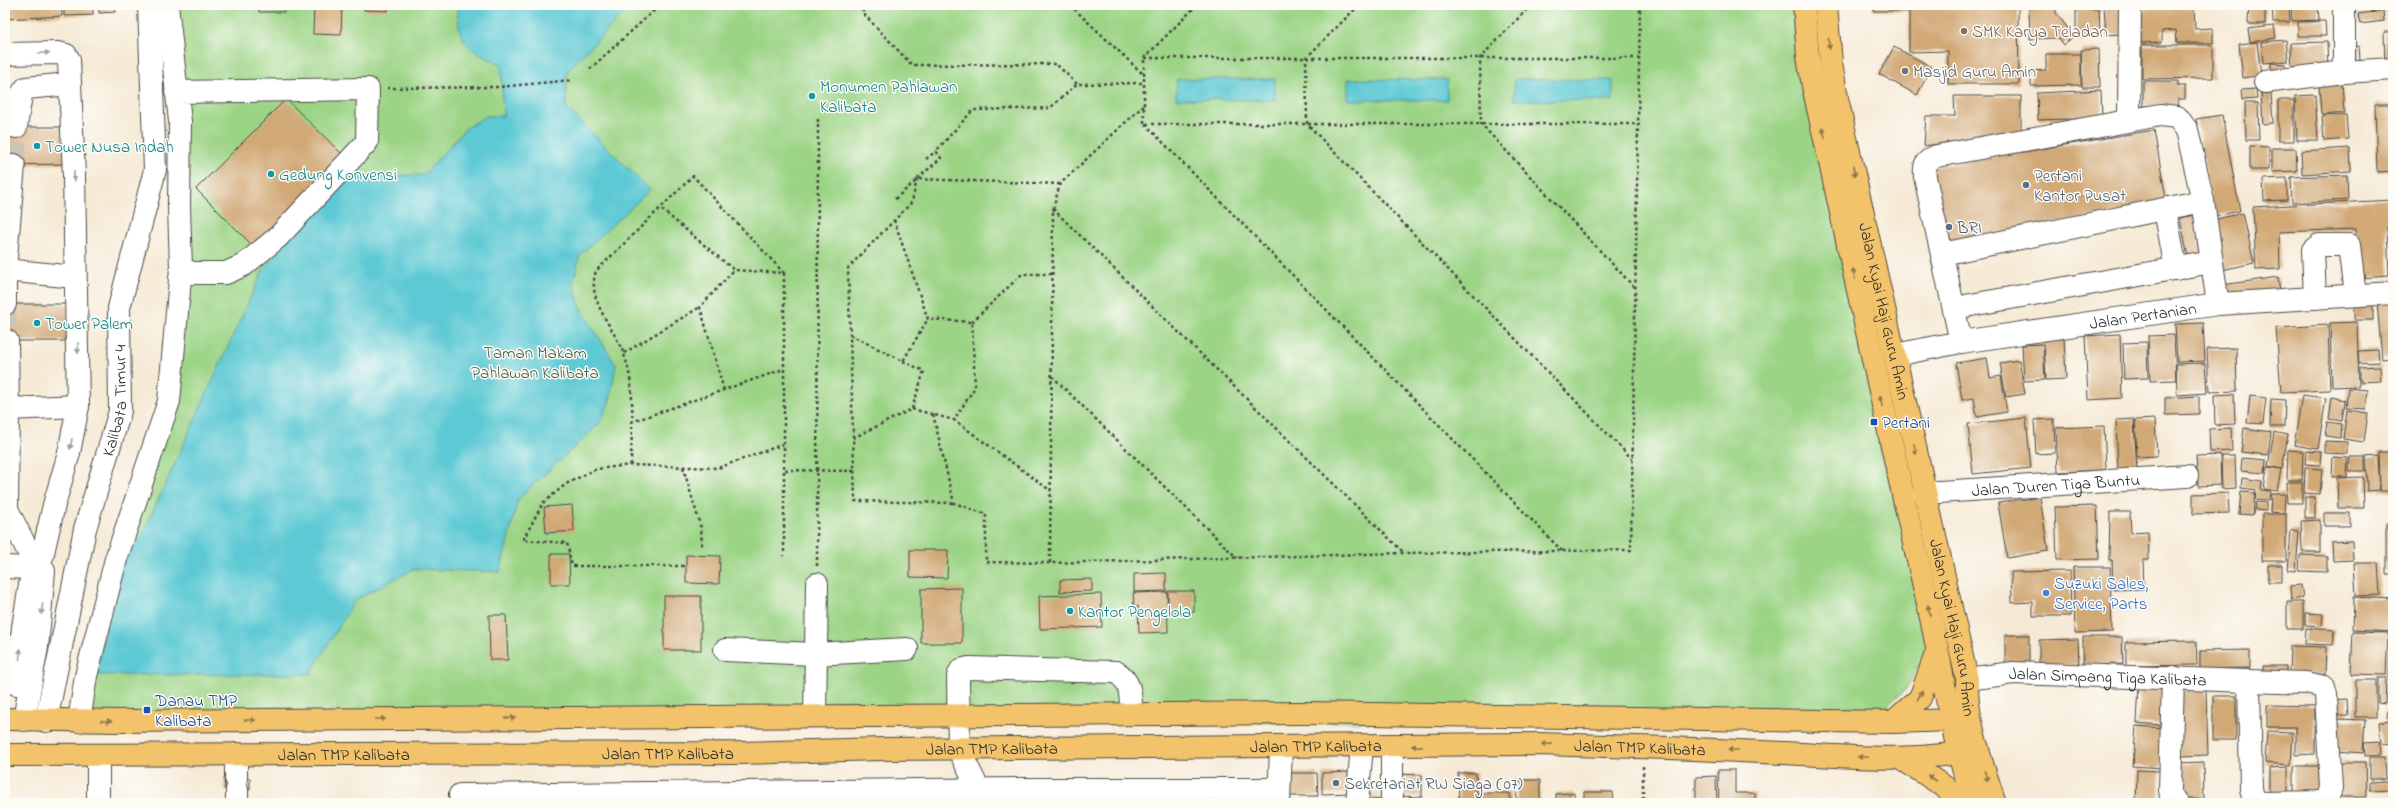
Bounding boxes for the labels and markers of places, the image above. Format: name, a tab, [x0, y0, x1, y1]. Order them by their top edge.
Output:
place label: SMK Karya Teladan	[1972, 20, 2108, 46]
marker: SMK Karya Teladan	[1959, 26, 1969, 36]
place label: Masjid Guru Amin	[1913, 60, 2036, 85]
marker: Masjid Guru Amin	[1900, 66, 1910, 76]
place label: Monumen Pahlawan Kalibata	[820, 75, 957, 120]
marker: Monumen Pahlawan Kalibata	[807, 91, 817, 101]
place label: Tower Nusa Indah	[45, 135, 174, 160]
marker: Tower Nusa Indah	[32, 141, 42, 151]
place label: Gedung Konvensi	[279, 163, 397, 190]
place label: Pertani Kantor Pusat	[2034, 164, 2126, 209]
marker: Gedung Konvensi	[266, 169, 276, 179]
marker: Pertani Kantor Pusat	[2021, 180, 2031, 190]
place label: BRI	[1956, 216, 1982, 241]
marker: BRI	[1944, 222, 1954, 232]
place label: Tower Palem	[45, 312, 133, 337]
marker: Tower Palem	[32, 318, 42, 328]
place label: Pertani	[1882, 411, 1930, 436]
marker: Pertani	[1869, 417, 1879, 427]
place label: Suzuki Sales, Service, Parts	[2054, 572, 2148, 617]
marker: Suzuki Sales, Service, Parts	[2041, 588, 2051, 598]
place label: Kantor Pengelola	[1078, 600, 1191, 627]
marker: Kantor Pengelola	[1065, 606, 1075, 616]
place label: Danau TMP Kalibata	[154, 689, 237, 734]
marker: Danau TMP Kalibata	[142, 705, 152, 715]
place label: Sekretariat RW Siaga (07)	[1344, 772, 1523, 799]
marker: Sekretariat RW Siaga (07)	[1331, 778, 1341, 788]

